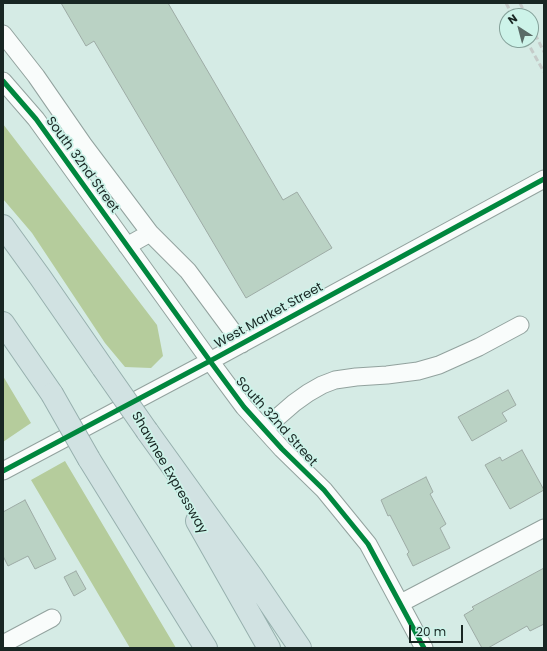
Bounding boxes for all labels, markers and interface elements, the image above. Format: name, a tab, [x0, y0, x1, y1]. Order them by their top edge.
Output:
north arrow	[499, 8, 539, 48]
text: N	[504, 10, 521, 28]
street label: South 32nd Street	[42, 114, 122, 216]
street label: West Market Street	[212, 280, 326, 352]
street label: South 32nd Street	[232, 374, 320, 470]
street label: Shawnee Expressway	[128, 409, 210, 537]
scale bar	[411, 617, 465, 643]
text: 20 m	[416, 623, 446, 640]

